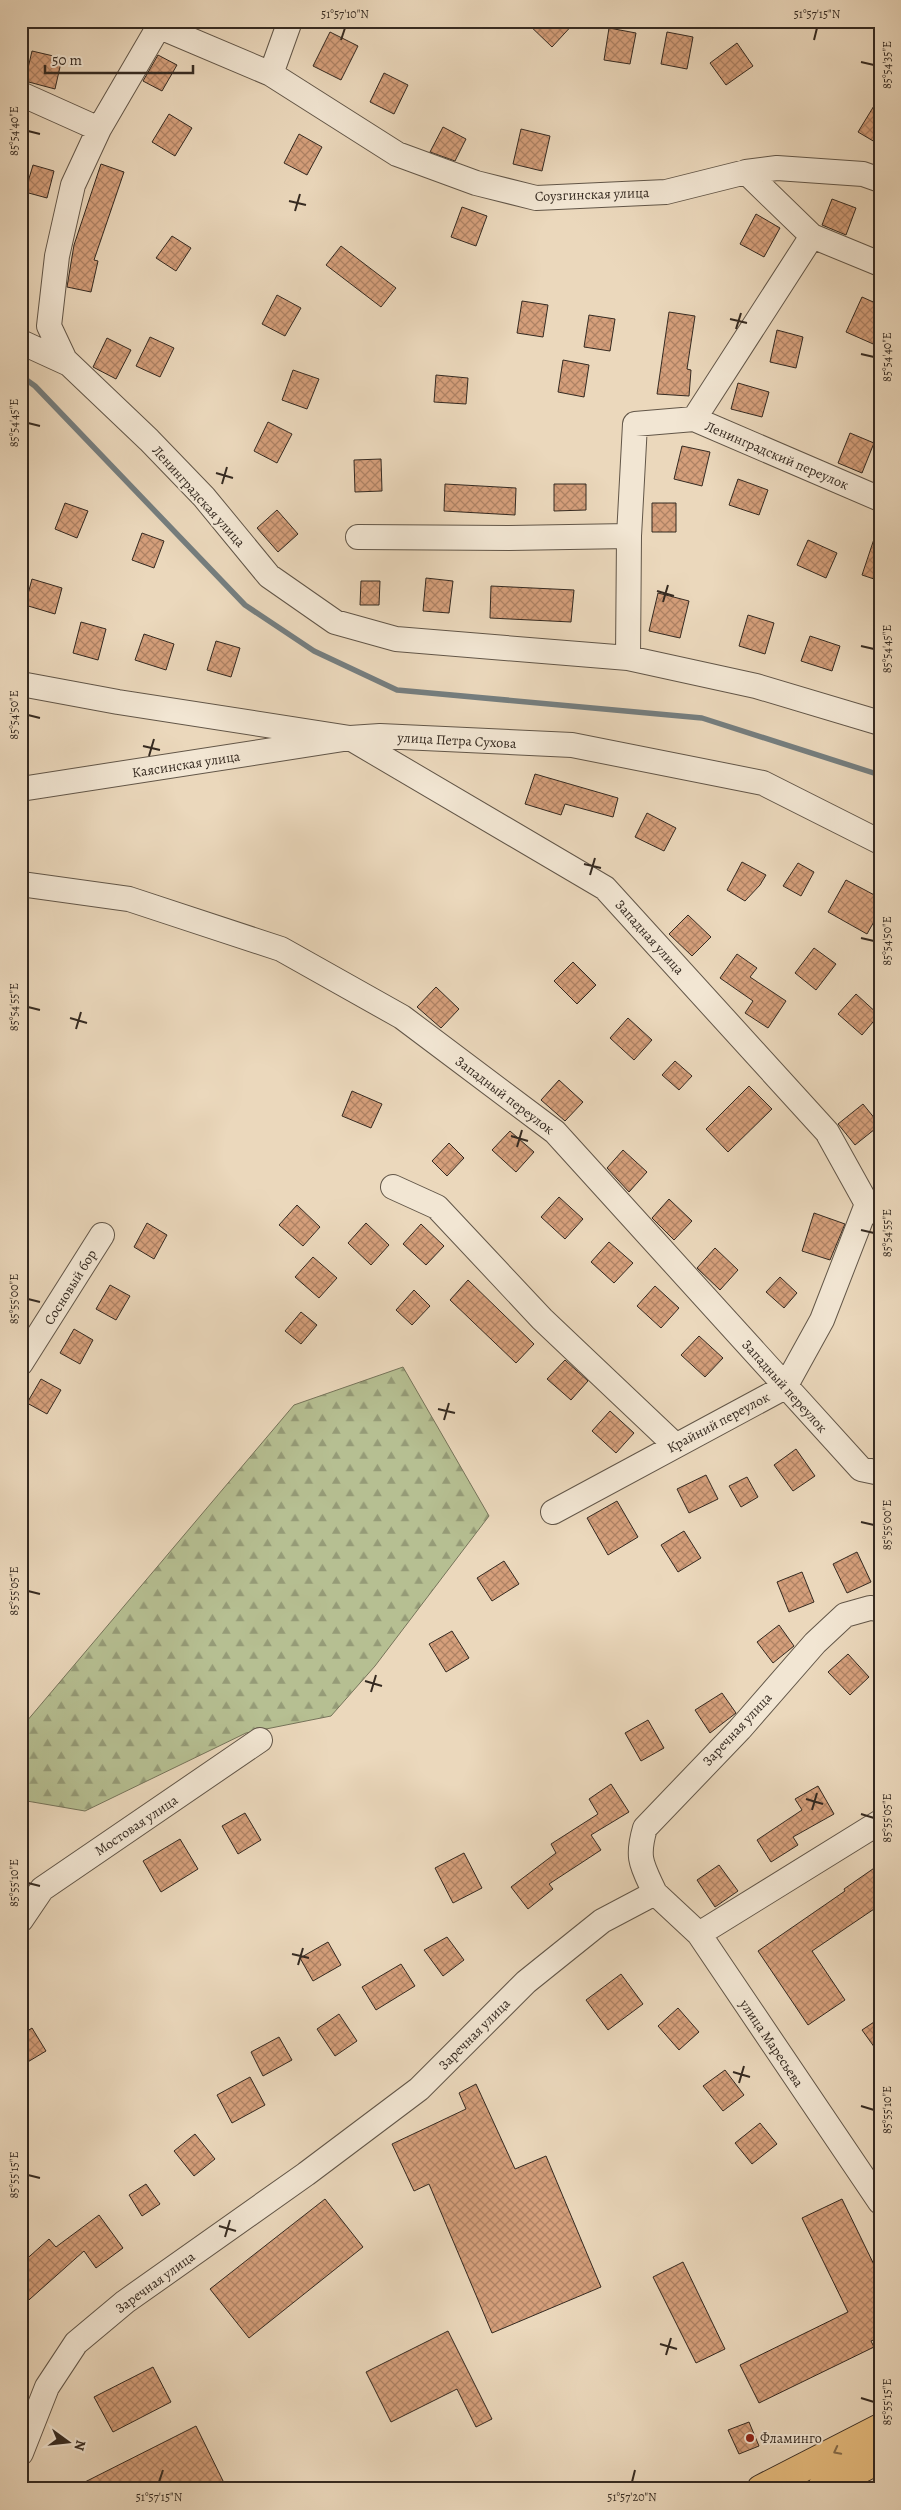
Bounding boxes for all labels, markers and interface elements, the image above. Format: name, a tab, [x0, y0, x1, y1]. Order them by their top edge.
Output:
text: 51°57'10"N	[321, 6, 369, 22]
text: 51°57'15"N	[794, 6, 841, 22]
text: 85°54'35"E	[879, 41, 895, 89]
scale bar	[45, 42, 192, 74]
text: 50 m	[52, 50, 82, 70]
text: 85°54'40"E	[6, 106, 22, 156]
street label: Соузгинская улица	[534, 183, 650, 206]
text: 85°54'40"E	[879, 332, 895, 382]
text: 85°54'45"E	[6, 399, 22, 447]
street label: Ленинградский переулок	[702, 417, 852, 494]
street label: Ленинградская улица	[148, 441, 250, 552]
text: 85°54'45"E	[879, 625, 895, 673]
text: 85°54'50"E	[6, 690, 22, 740]
street label: улица Петра Сухова	[396, 728, 517, 753]
street label: Каясинская улица	[131, 746, 242, 782]
street label: Западная улица	[611, 896, 689, 979]
text: 85°54'50"E	[879, 916, 895, 966]
text: 85°54'55"E	[6, 983, 22, 1031]
street label: Западный переулок	[451, 1052, 558, 1139]
text: 85°54'55"E	[879, 1209, 895, 1257]
street label: Сосновый бор	[40, 1246, 101, 1329]
text: 85°55'00"E	[6, 1274, 22, 1324]
street label: Западный переулок	[738, 1336, 832, 1437]
street label: Крайний переулок	[664, 1387, 773, 1458]
text: 85°55'00"E	[879, 1500, 895, 1550]
text: 85°55'05"E	[6, 1566, 22, 1616]
street label: Заречная улица	[698, 1688, 777, 1770]
street label: Мостовая улица	[91, 1790, 182, 1860]
text: 85°55'05"E	[879, 1793, 895, 1843]
text: 85°55'10"E	[6, 1859, 22, 1907]
street label: Заречная улица	[434, 1994, 515, 2074]
street label: улица Маресьева	[735, 1995, 808, 2091]
text: 85°55'10"E	[879, 2086, 895, 2134]
text: 85°55'15"E	[6, 2152, 22, 2198]
street label: Заречная улица	[112, 2247, 199, 2318]
text: 85°55'15"E	[879, 2379, 895, 2425]
north arrow	[42, 2418, 92, 2468]
place label: Фламинго	[760, 2429, 822, 2448]
marker: Фламинго	[744, 2432, 756, 2444]
text: N	[70, 2438, 91, 2453]
one-way arrow	[833, 2445, 842, 2455]
text: 51°57'15"N	[136, 2489, 183, 2505]
text: 51°57'20"N	[607, 2489, 657, 2505]

